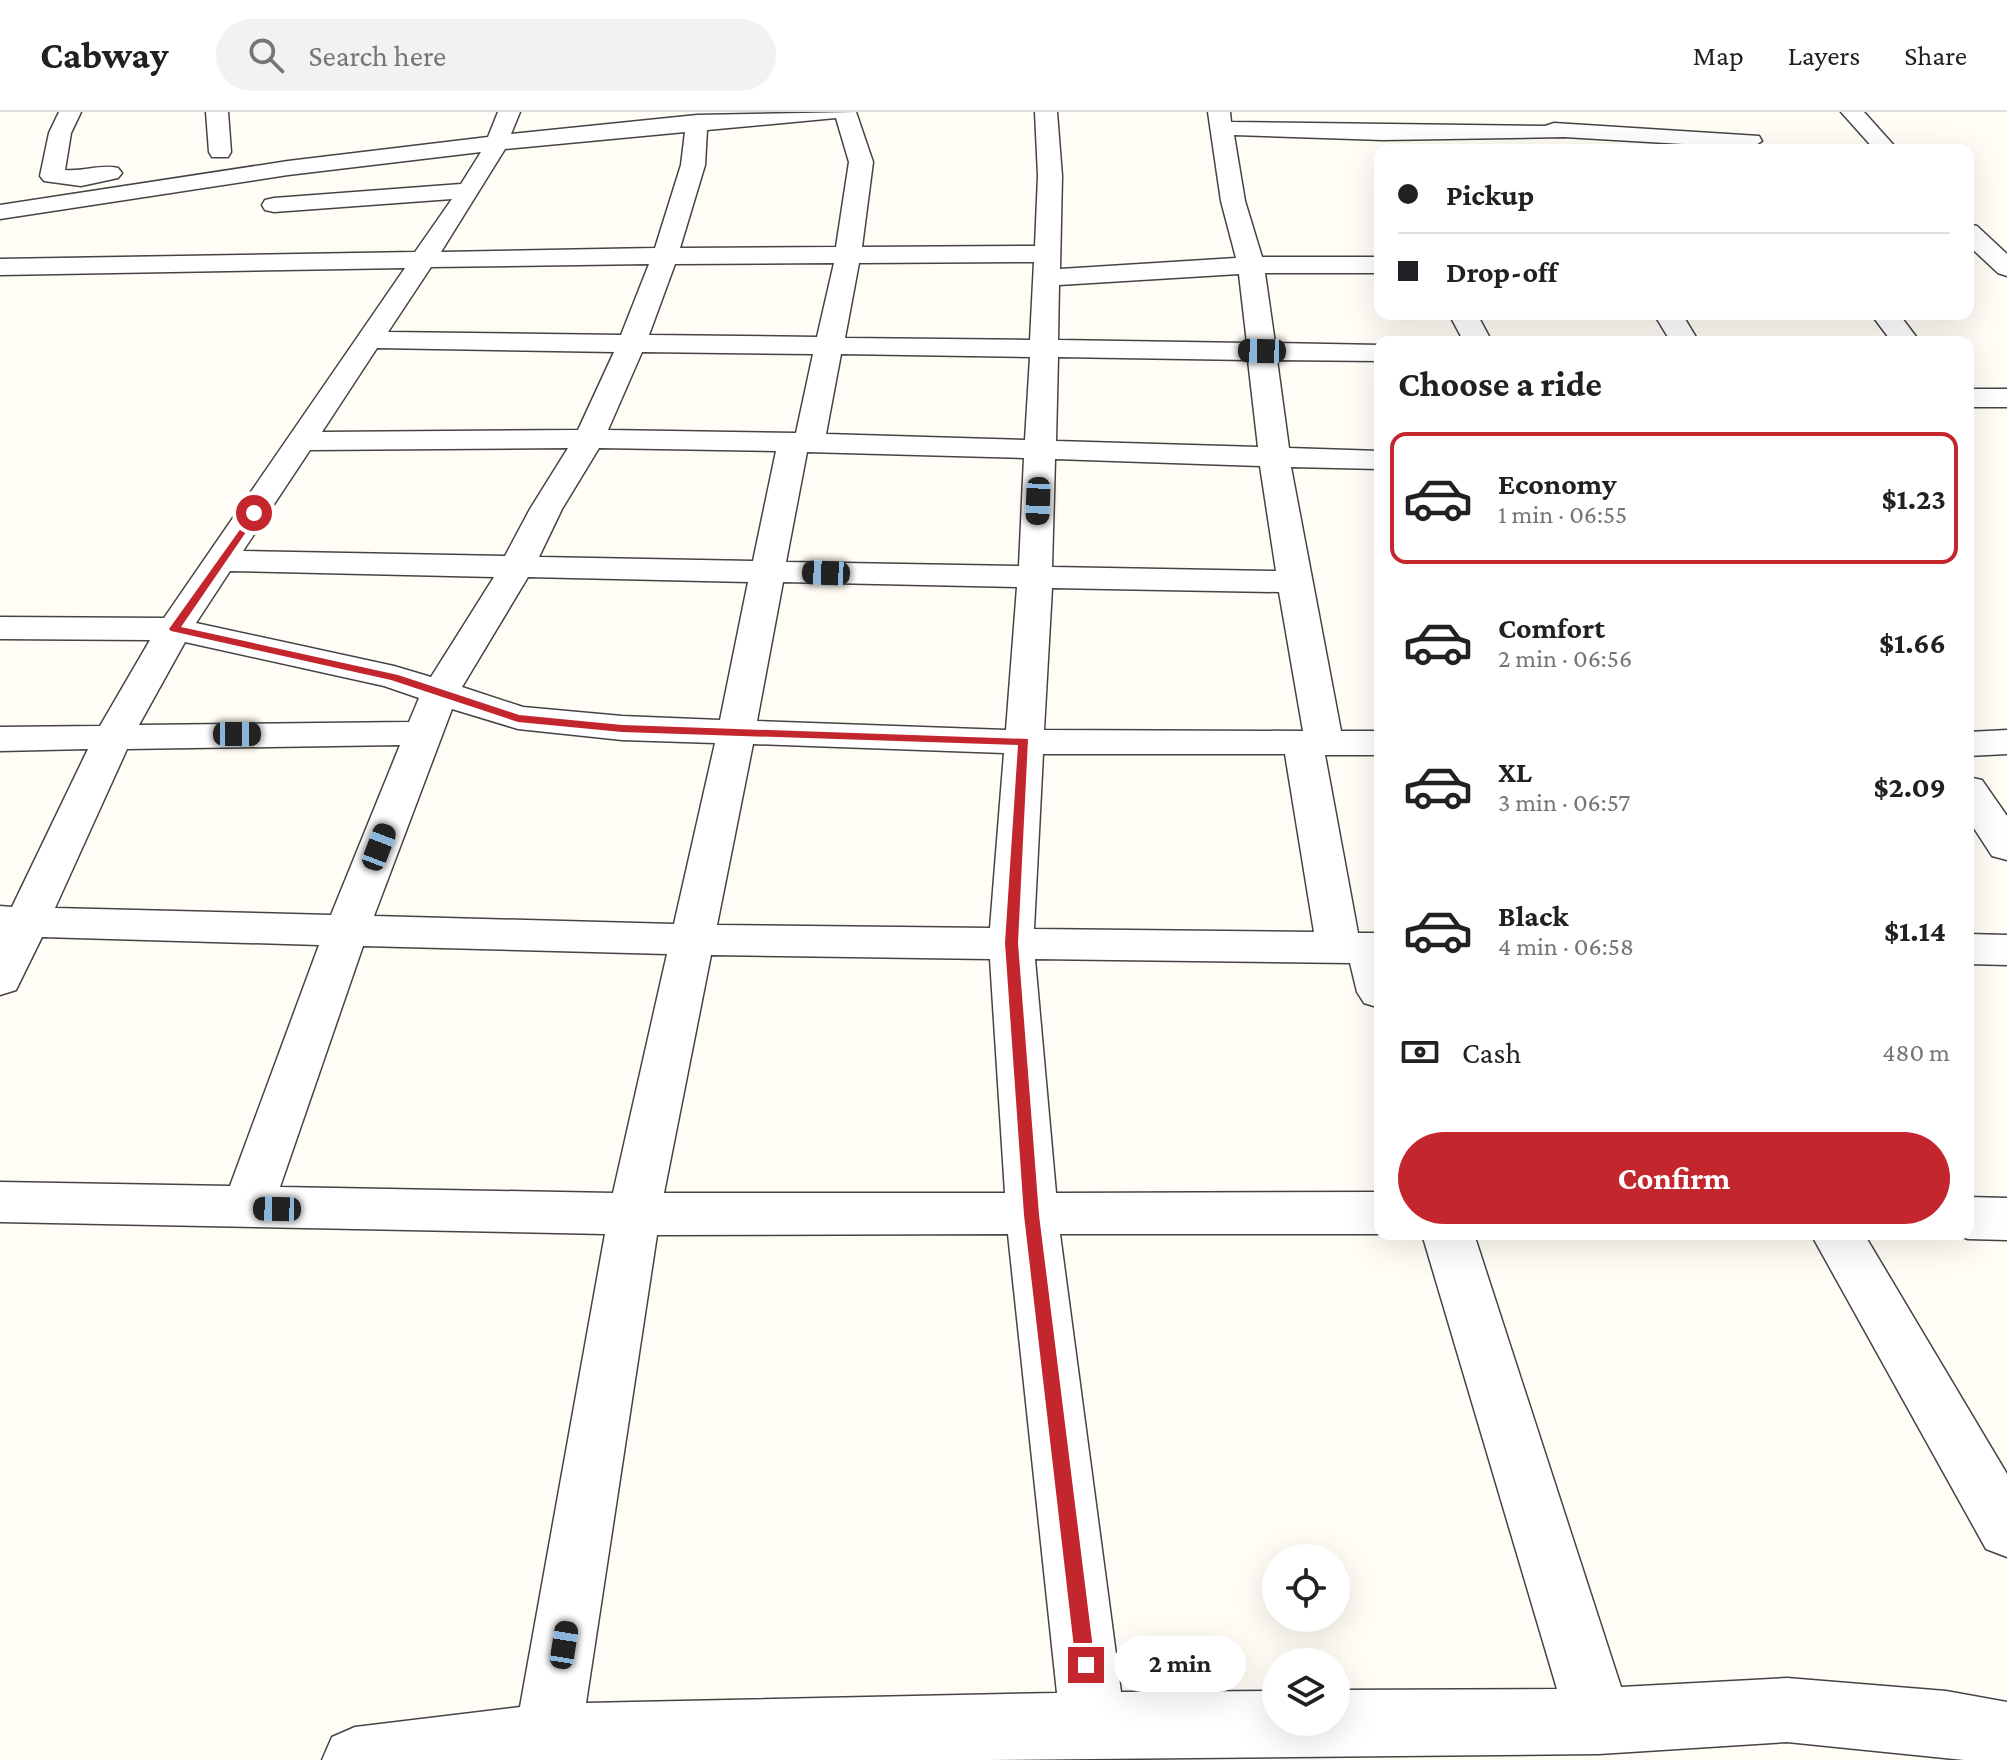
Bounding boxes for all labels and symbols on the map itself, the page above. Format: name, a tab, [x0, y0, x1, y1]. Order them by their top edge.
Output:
car	[1238, 339, 1286, 363]
car	[1025, 477, 1051, 525]
route start	[236, 495, 272, 531]
car	[802, 560, 850, 586]
car	[213, 722, 261, 746]
car	[359, 820, 399, 874]
car	[253, 1197, 301, 1221]
car	[548, 1619, 580, 1671]
callout: 2 min	[1114, 1637, 1246, 1693]
route end	[1068, 1647, 1104, 1683]

